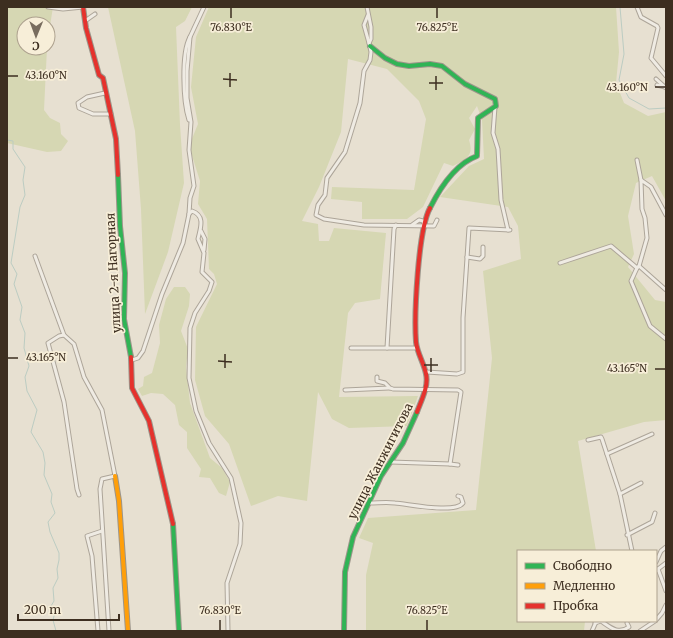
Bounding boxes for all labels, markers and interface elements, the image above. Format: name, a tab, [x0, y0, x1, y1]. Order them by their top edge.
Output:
north arrow	[16, 16, 56, 56]
text: 76.830°E	[210, 21, 252, 34]
text: 76.825°E	[417, 21, 458, 34]
text: С	[32, 39, 40, 53]
text: 43.160°N	[25, 69, 67, 82]
text: 43.160°N	[606, 81, 648, 94]
street label: улица 2-я Нагорная	[102, 213, 124, 333]
text: 43.165°N	[26, 351, 66, 364]
text: 43.165°N	[607, 362, 647, 375]
street label: улица Жанжигитова	[344, 400, 416, 522]
legend	[517, 550, 657, 622]
text: Свободно	[553, 558, 612, 573]
text: Медленно	[553, 578, 615, 593]
scale bar	[18, 596, 119, 622]
text: Пробка	[553, 598, 599, 613]
text: 200 m	[24, 602, 61, 617]
text: 76.830°E	[199, 604, 241, 617]
text: 76.825°E	[407, 604, 448, 617]

